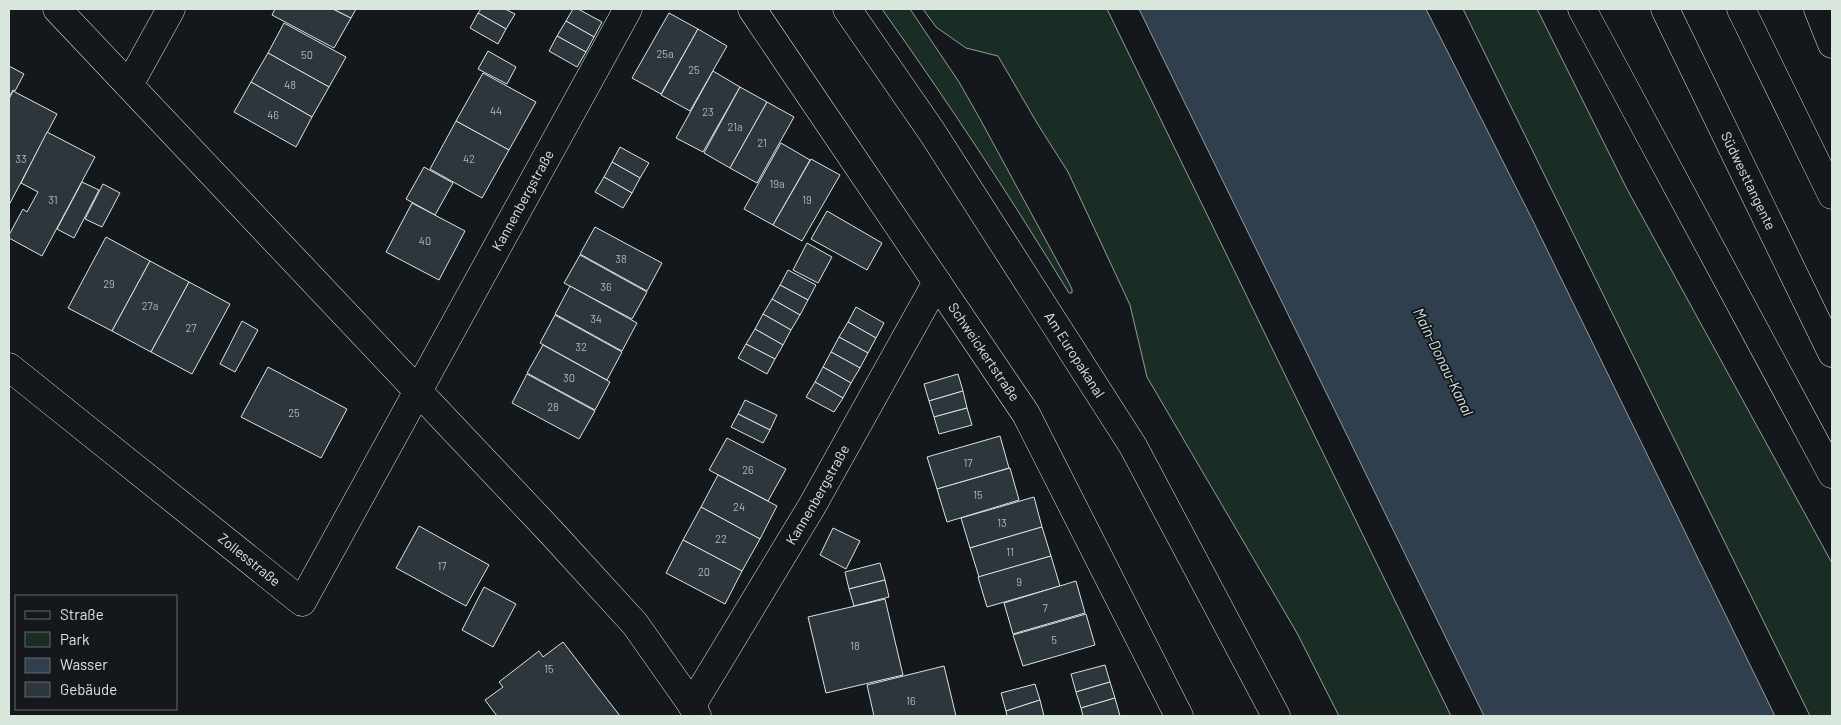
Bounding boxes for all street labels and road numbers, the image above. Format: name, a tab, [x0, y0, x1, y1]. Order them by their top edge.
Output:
street label: Südwesttangente	[1718, 129, 1780, 233]
street label: Kannenbergstraße	[488, 147, 557, 253]
street label: Schweickertstraße	[945, 299, 1024, 404]
street label: Am Europakanal	[1041, 308, 1109, 401]
street label: Kannenbergstraße	[782, 441, 853, 547]
street label: Zollesstraße	[215, 529, 284, 589]

